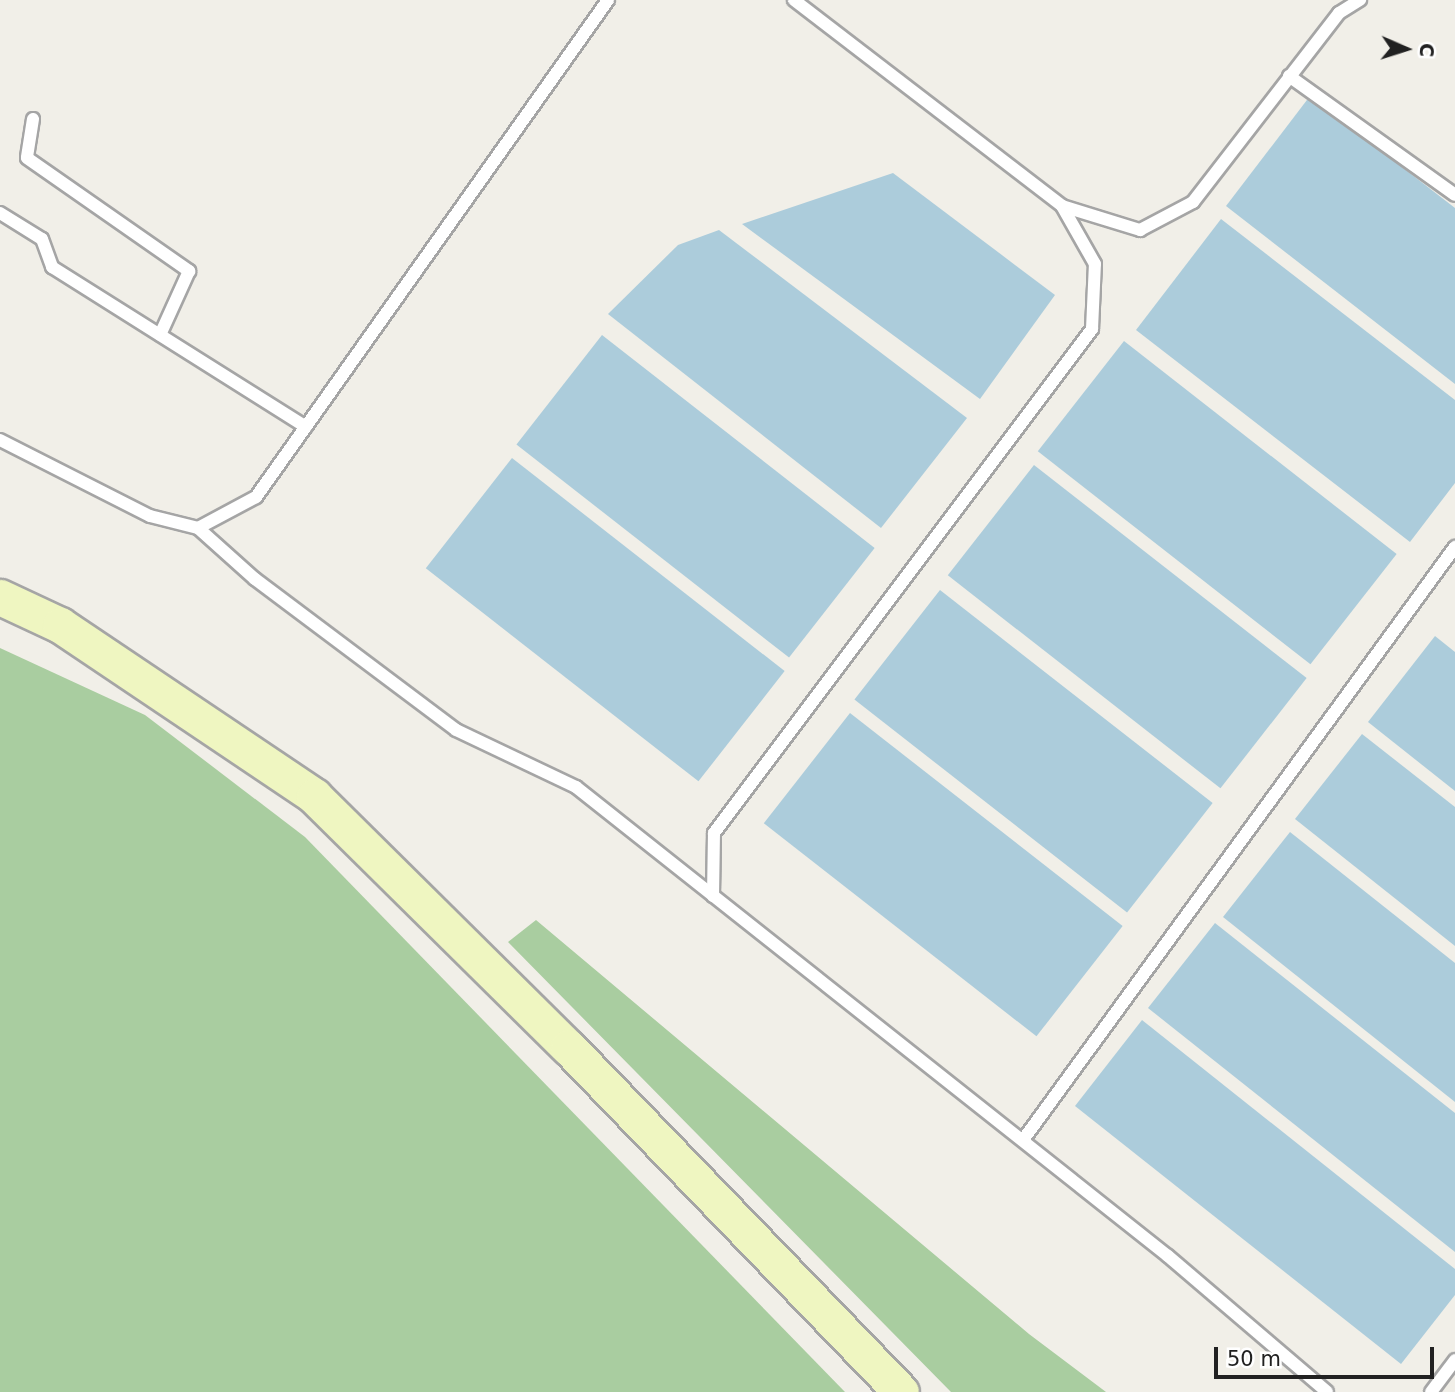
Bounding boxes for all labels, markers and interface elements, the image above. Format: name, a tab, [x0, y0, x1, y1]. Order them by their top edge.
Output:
north arrow	[1371, 14, 1441, 84]
text: С	[1416, 43, 1438, 58]
scale bar	[1217, 1332, 1438, 1376]
text: 50 m	[1227, 1347, 1281, 1371]

